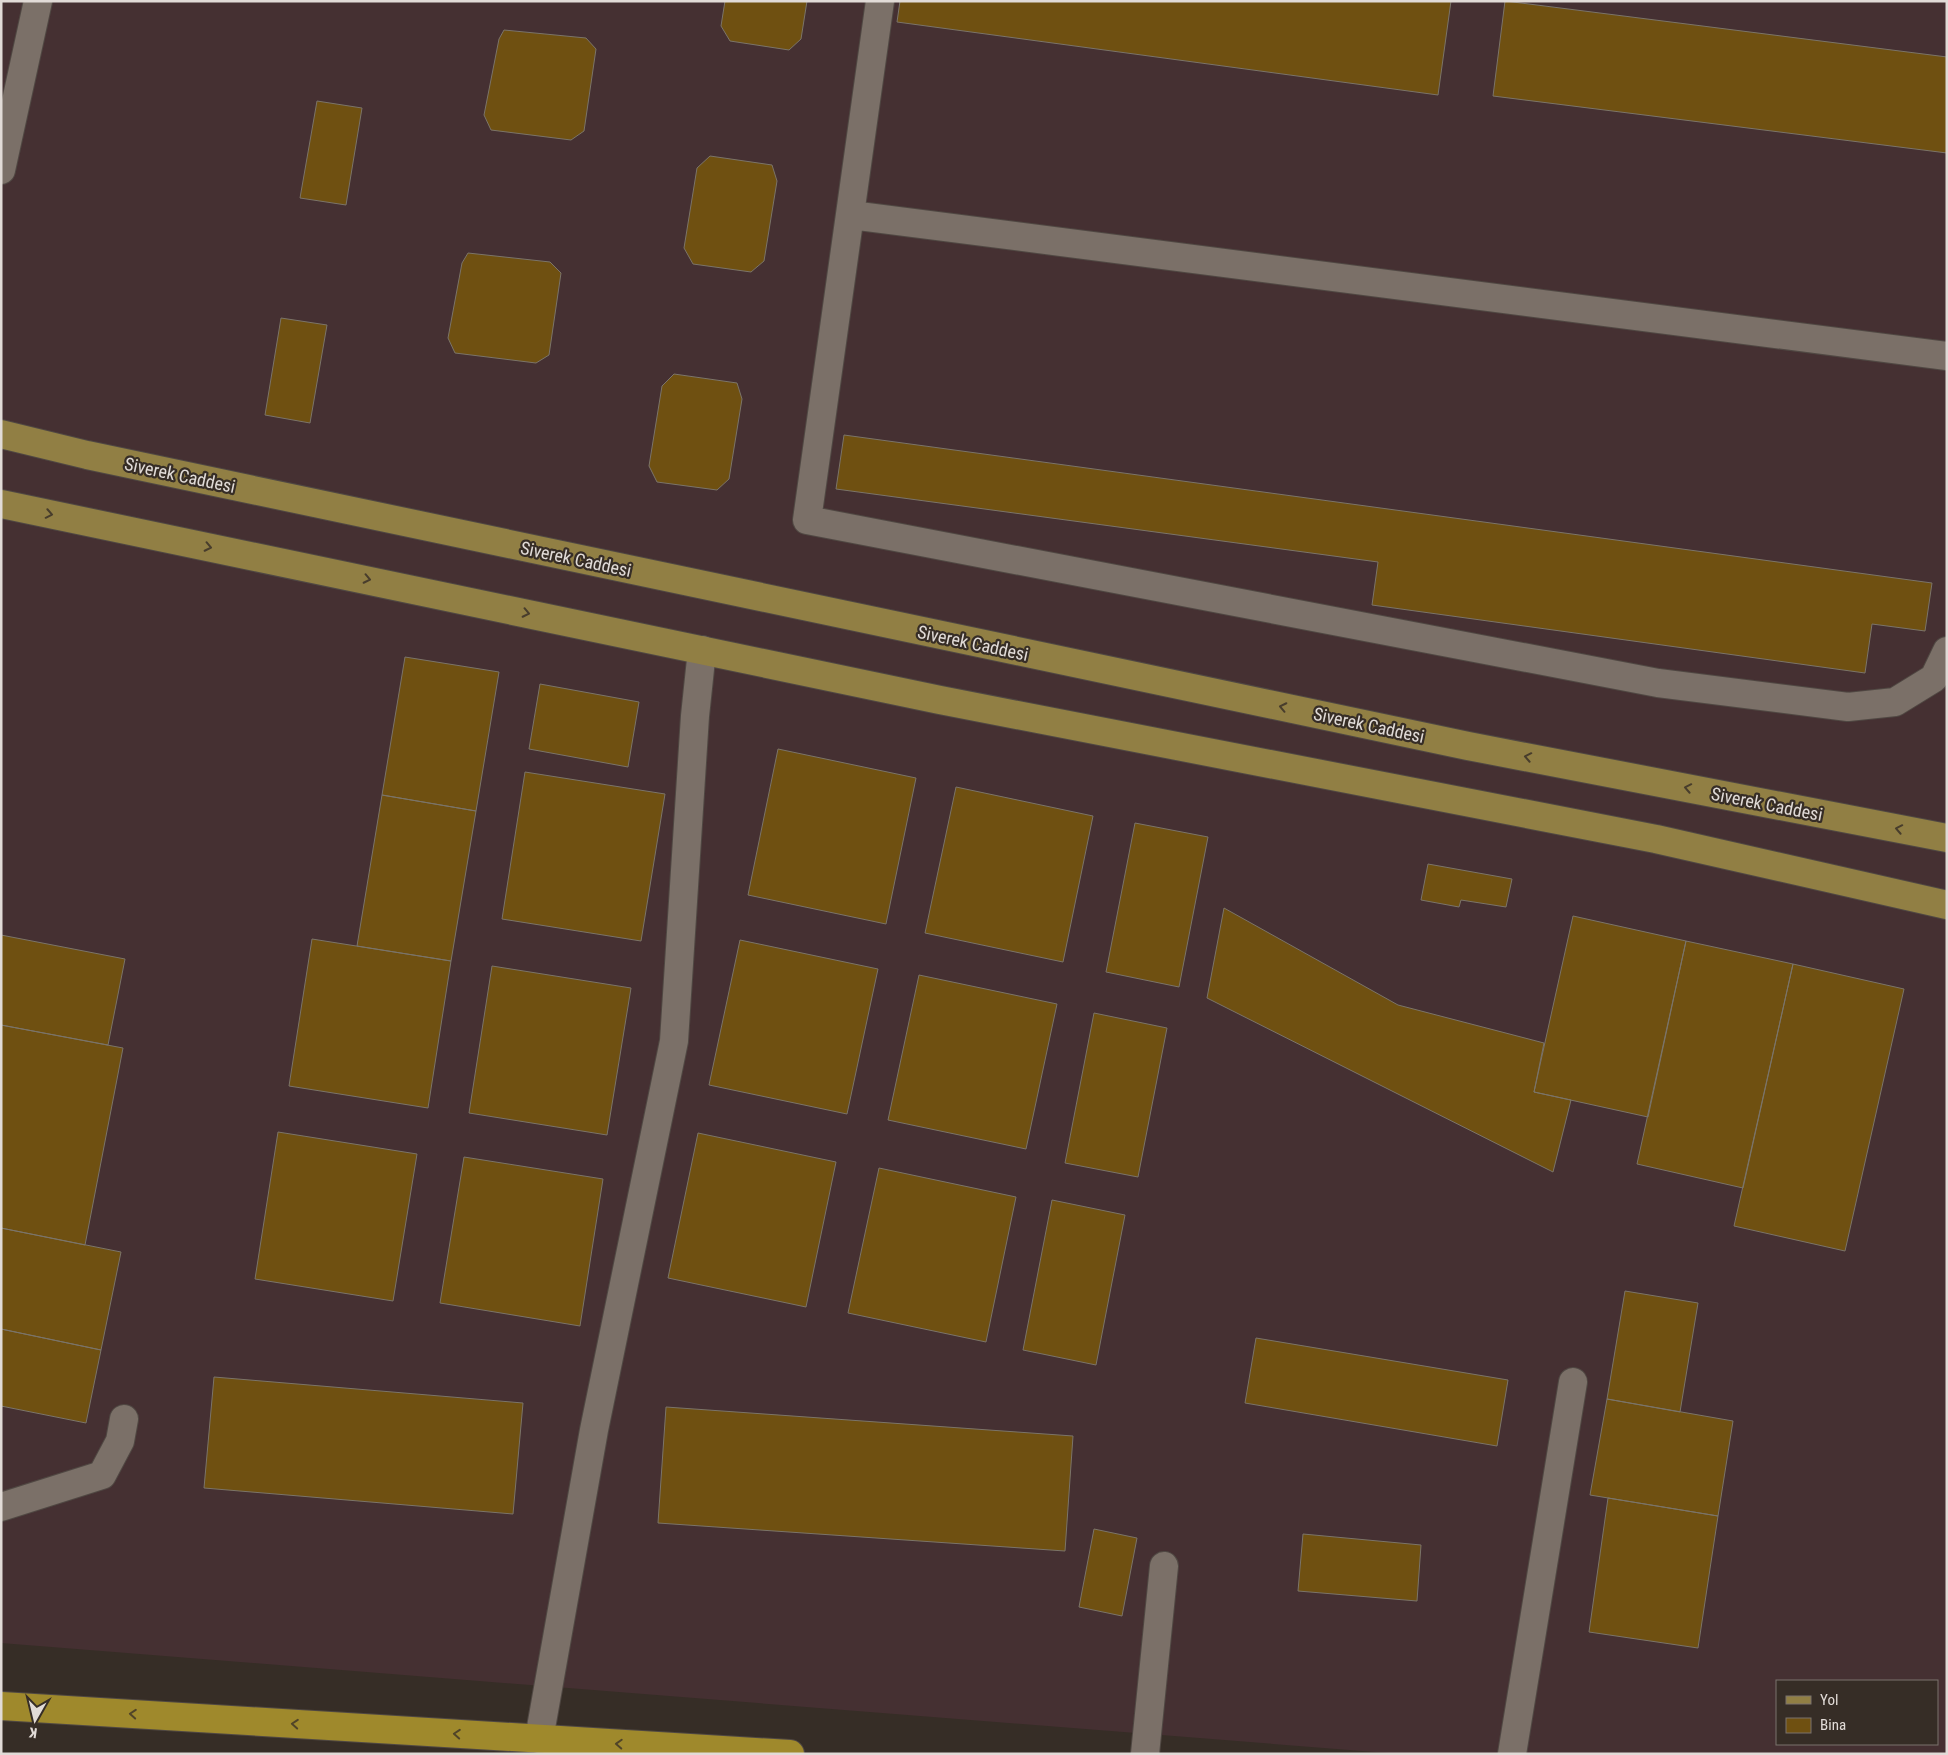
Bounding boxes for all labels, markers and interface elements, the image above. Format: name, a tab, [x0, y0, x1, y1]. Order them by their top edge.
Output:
street label: Siverek Caddesi	[123, 453, 237, 497]
one-way arrow	[45, 508, 53, 519]
street label: Siverek Caddesi	[519, 537, 633, 581]
one-way arrow	[204, 541, 213, 551]
one-way arrow	[363, 574, 372, 584]
one-way arrow	[522, 607, 531, 618]
street label: Siverek Caddesi	[916, 621, 1030, 665]
one-way arrow	[1279, 703, 1288, 713]
street label: Siverek Caddesi	[1312, 703, 1426, 747]
one-way arrow	[1524, 753, 1533, 763]
street label: Siverek Caddesi	[1710, 783, 1824, 825]
one-way arrow	[1683, 784, 1692, 794]
one-way arrow	[1894, 824, 1903, 835]
legend	[1776, 1680, 1938, 1745]
text: Yol	[1820, 1691, 1838, 1709]
north arrow	[10, 1695, 60, 1745]
one-way arrow	[128, 1709, 136, 1720]
text: Bina	[1820, 1716, 1846, 1734]
one-way arrow	[291, 1719, 299, 1730]
text: K	[28, 1724, 38, 1741]
one-way arrow	[453, 1729, 461, 1740]
one-way arrow	[615, 1738, 623, 1749]

